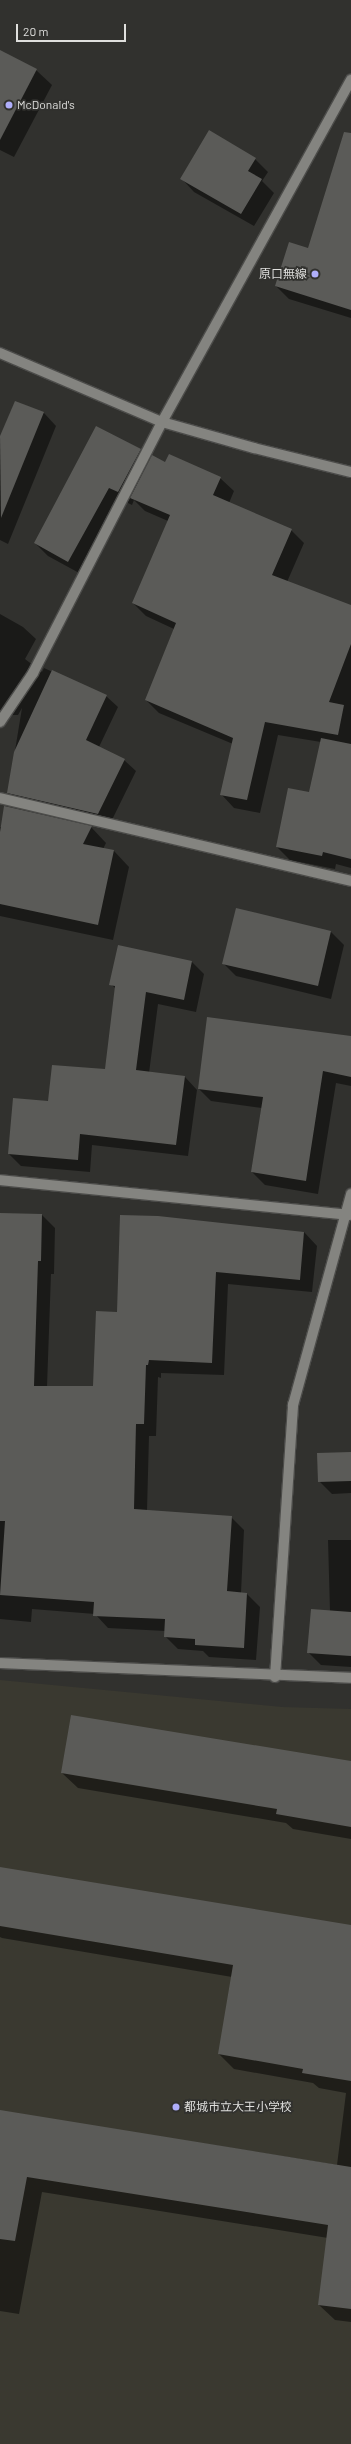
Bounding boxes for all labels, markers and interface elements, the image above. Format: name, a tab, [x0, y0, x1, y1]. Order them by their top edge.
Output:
scale bar	[18, 16, 128, 42]
text: 20 m	[23, 24, 49, 38]
place label: McDonald's	[17, 98, 75, 112]
marker: McDonald's	[4, 100, 14, 110]
place label: 原口無線	[259, 267, 307, 281]
marker: 原口無線	[310, 269, 320, 279]
place label: 都城市立大王小学校	[184, 2100, 292, 2114]
marker: 都城市立大王小学校	[171, 2102, 181, 2112]

